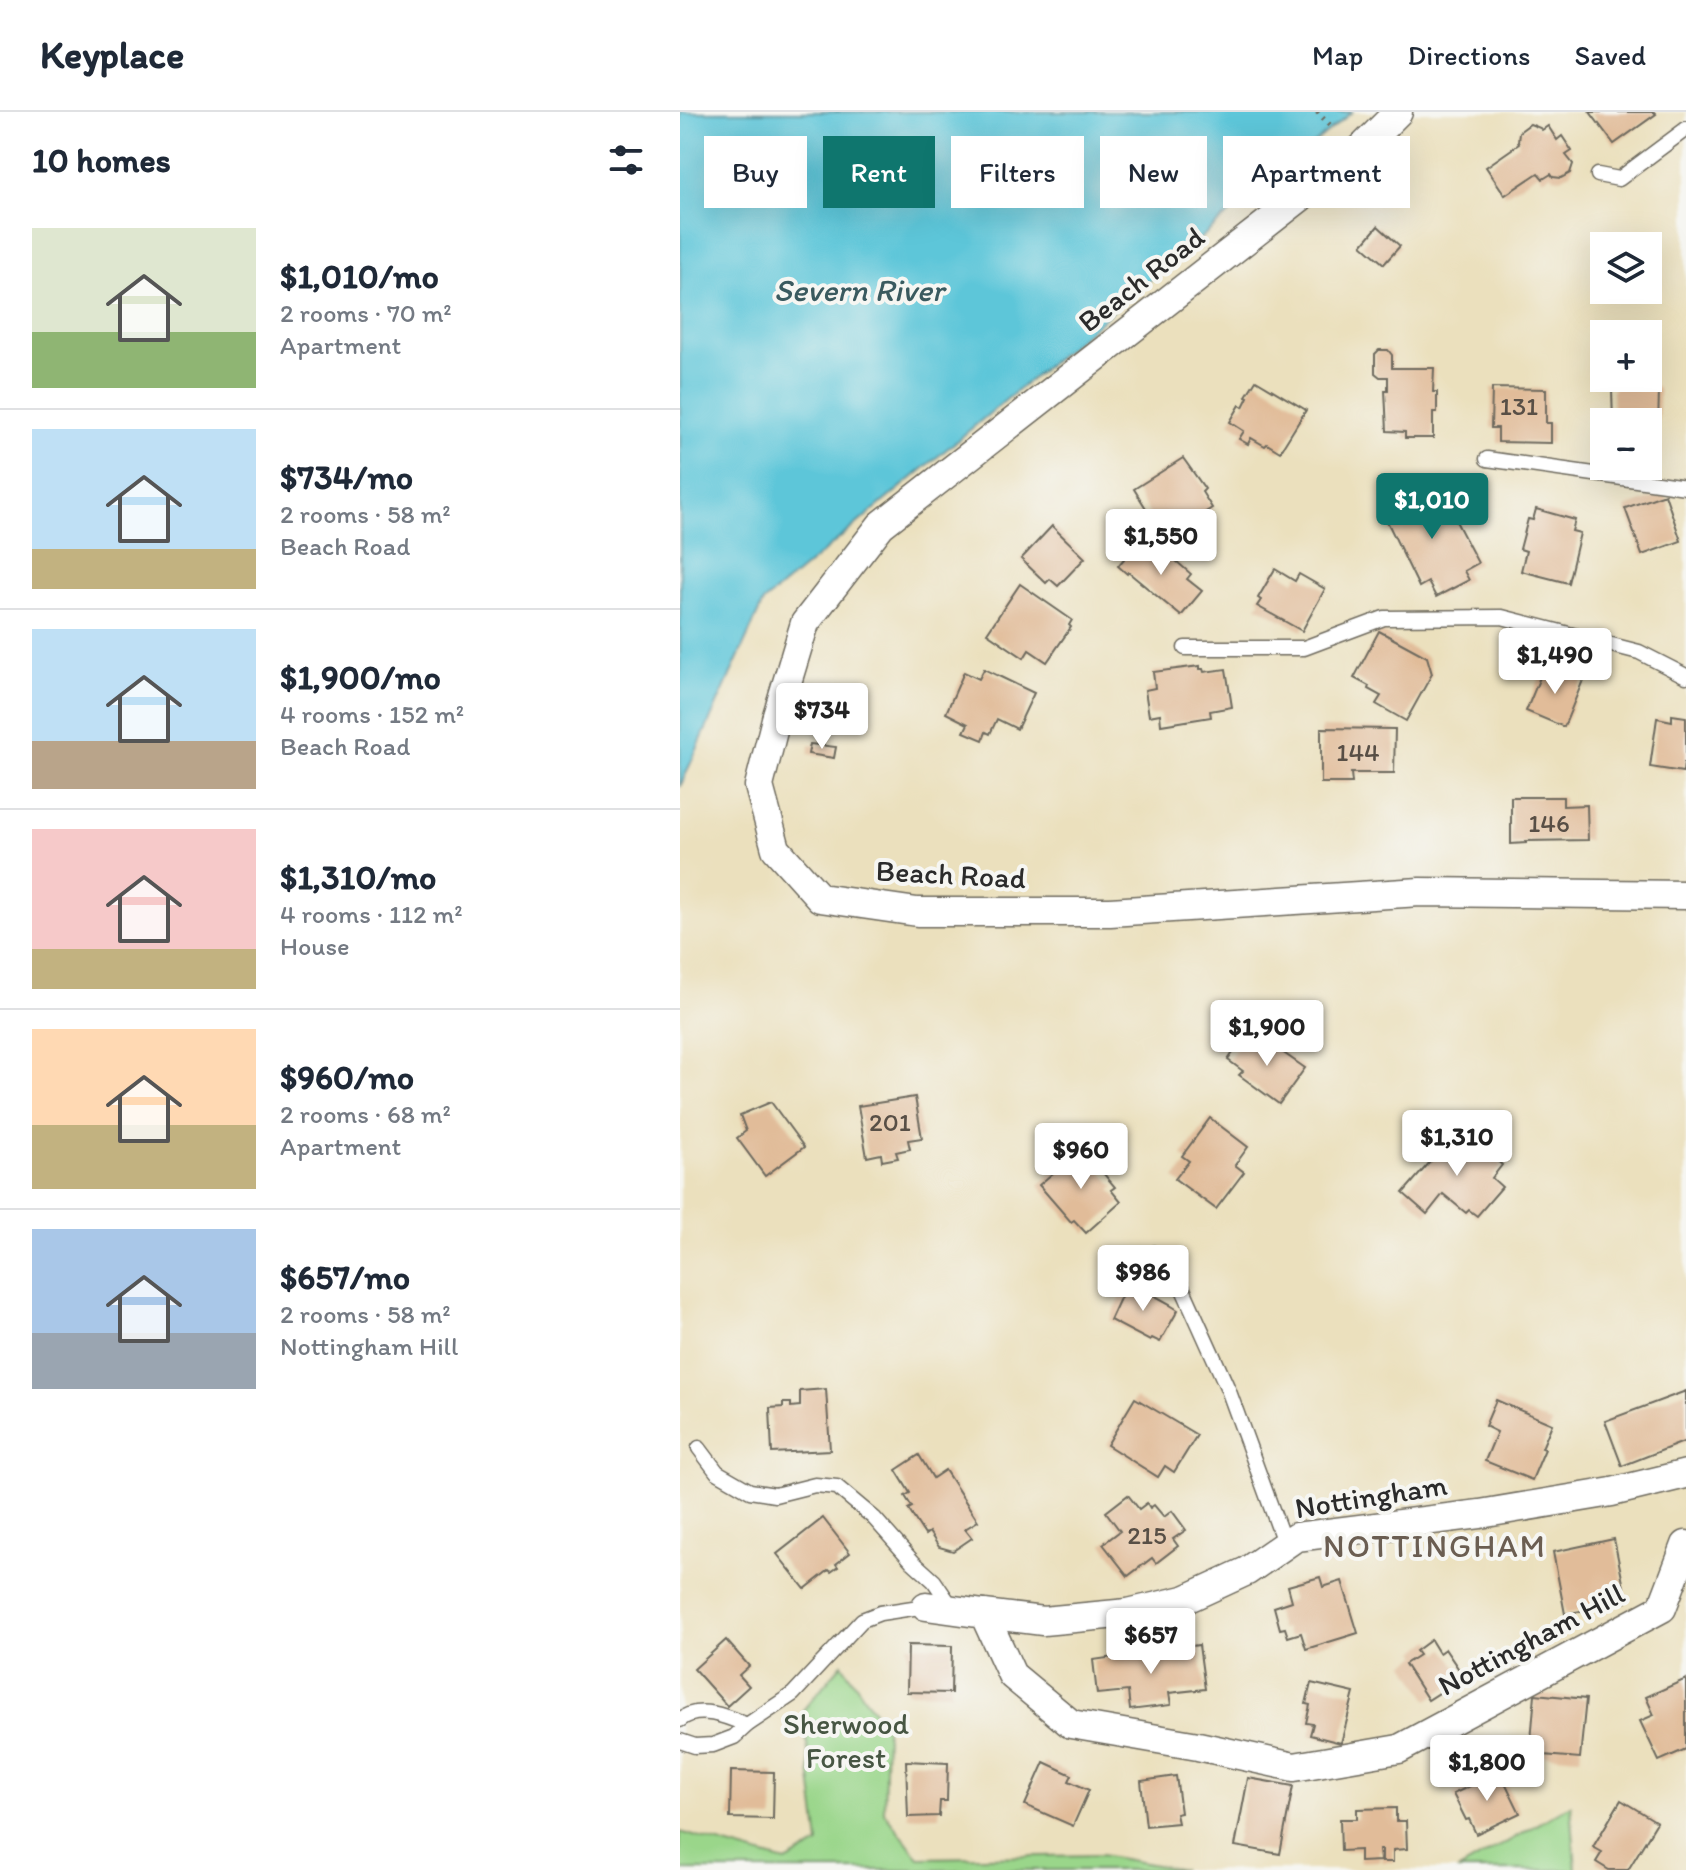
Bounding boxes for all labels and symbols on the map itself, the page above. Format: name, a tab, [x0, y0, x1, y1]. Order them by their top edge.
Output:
street label: Beach Road	[1070, 218, 1212, 340]
water label: Severn River	[774, 271, 947, 309]
house number: 131	[1500, 390, 1538, 422]
pin: $1,010	[1367, 473, 1497, 541]
pin: $1,550	[1096, 509, 1226, 577]
pin: $1,490	[1490, 628, 1620, 696]
pin: $734	[775, 683, 869, 751]
house number: 144	[1336, 736, 1380, 768]
house number: 146	[1528, 807, 1570, 839]
street label: Beach Road	[875, 852, 1027, 896]
pin: $1,900	[1202, 1000, 1332, 1068]
house number: 201	[869, 1106, 911, 1138]
pin: $1,310	[1392, 1110, 1522, 1178]
pin: $960	[1034, 1123, 1128, 1191]
pin: $986	[1096, 1245, 1190, 1313]
street label: Nottingham	[1292, 1466, 1450, 1526]
house number: 215	[1127, 1519, 1167, 1551]
district label: NOTTINGHAM	[1323, 1527, 1547, 1565]
street label: Nottingham Hill	[1431, 1574, 1631, 1704]
pin: $657	[1104, 1608, 1198, 1676]
park label: Sherwood Forest	[783, 1705, 909, 1776]
pin: $1,800	[1422, 1735, 1552, 1803]

